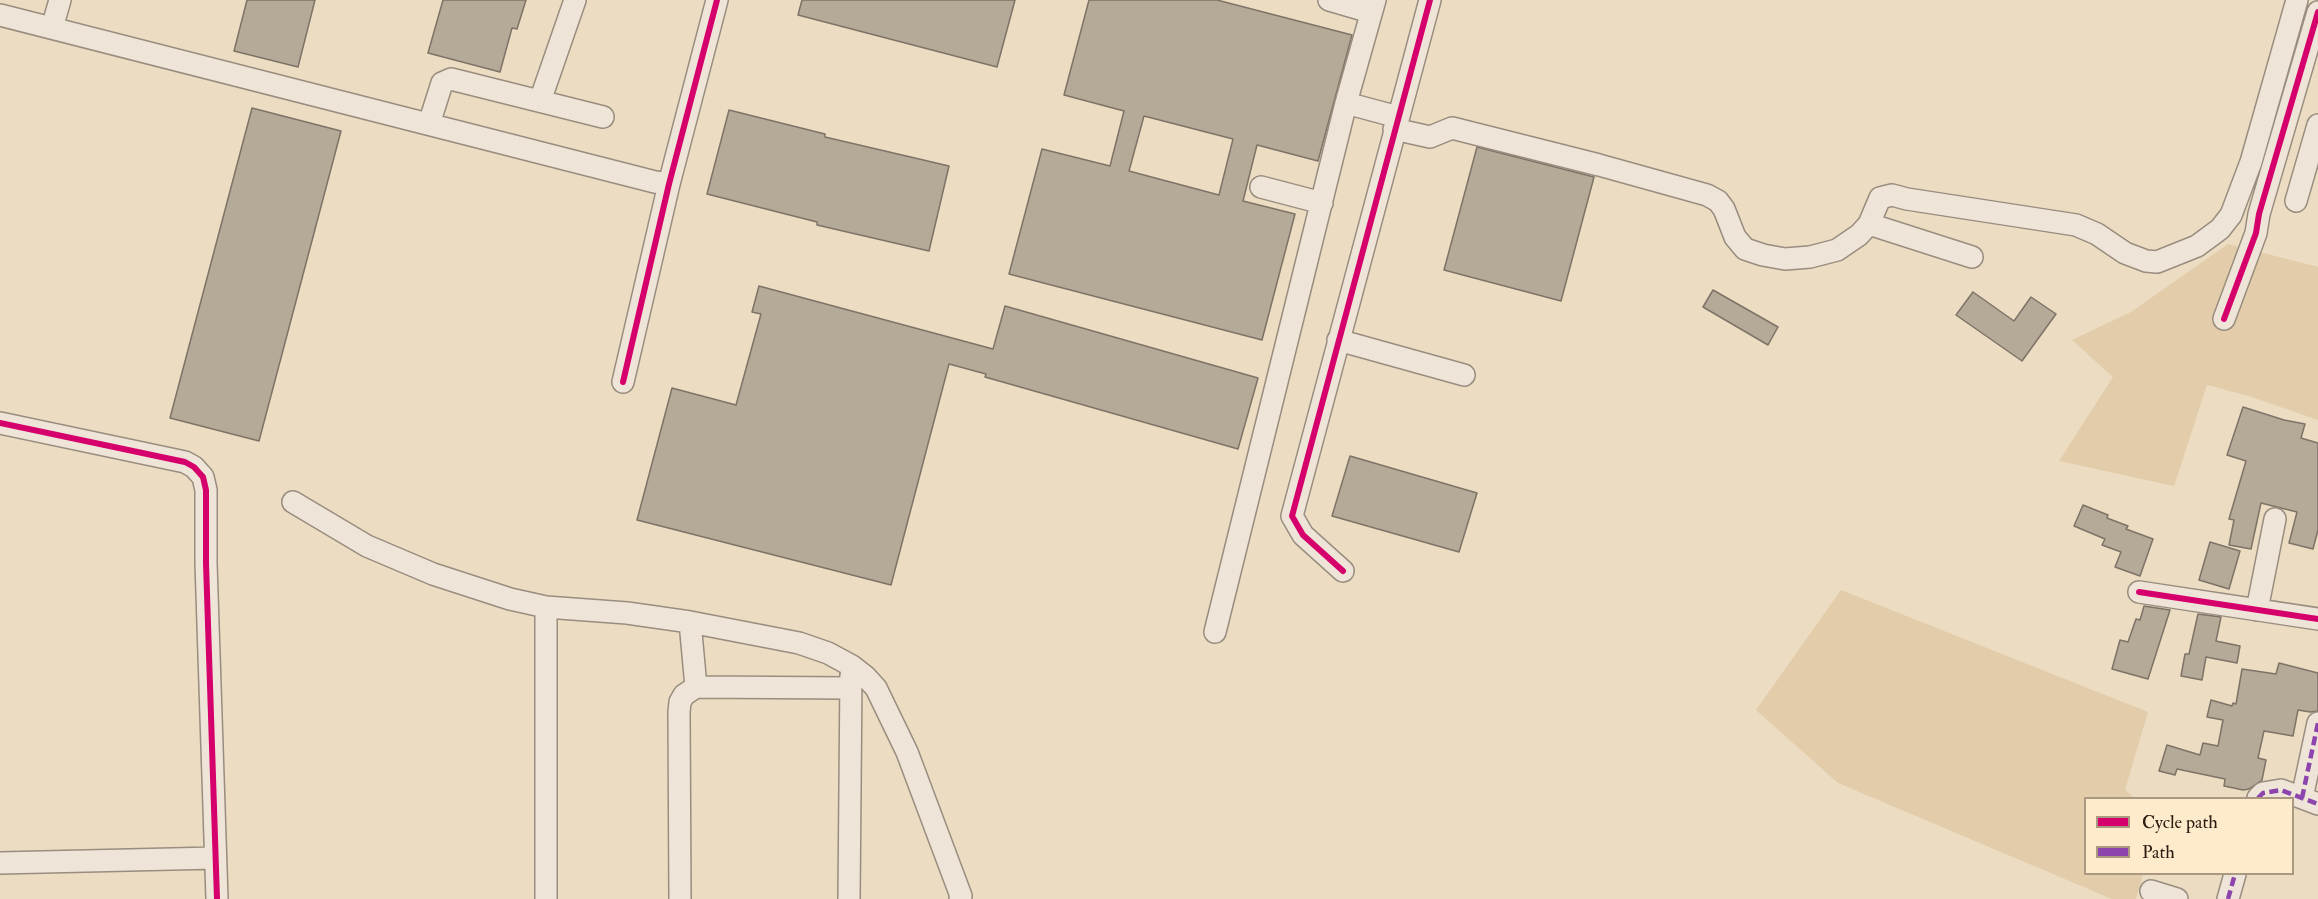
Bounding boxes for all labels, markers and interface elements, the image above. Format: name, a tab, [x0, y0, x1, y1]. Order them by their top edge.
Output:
legend	[2084, 797, 2294, 875]
text: Cycle path	[2142, 811, 2218, 834]
text: Path	[2142, 841, 2175, 864]

